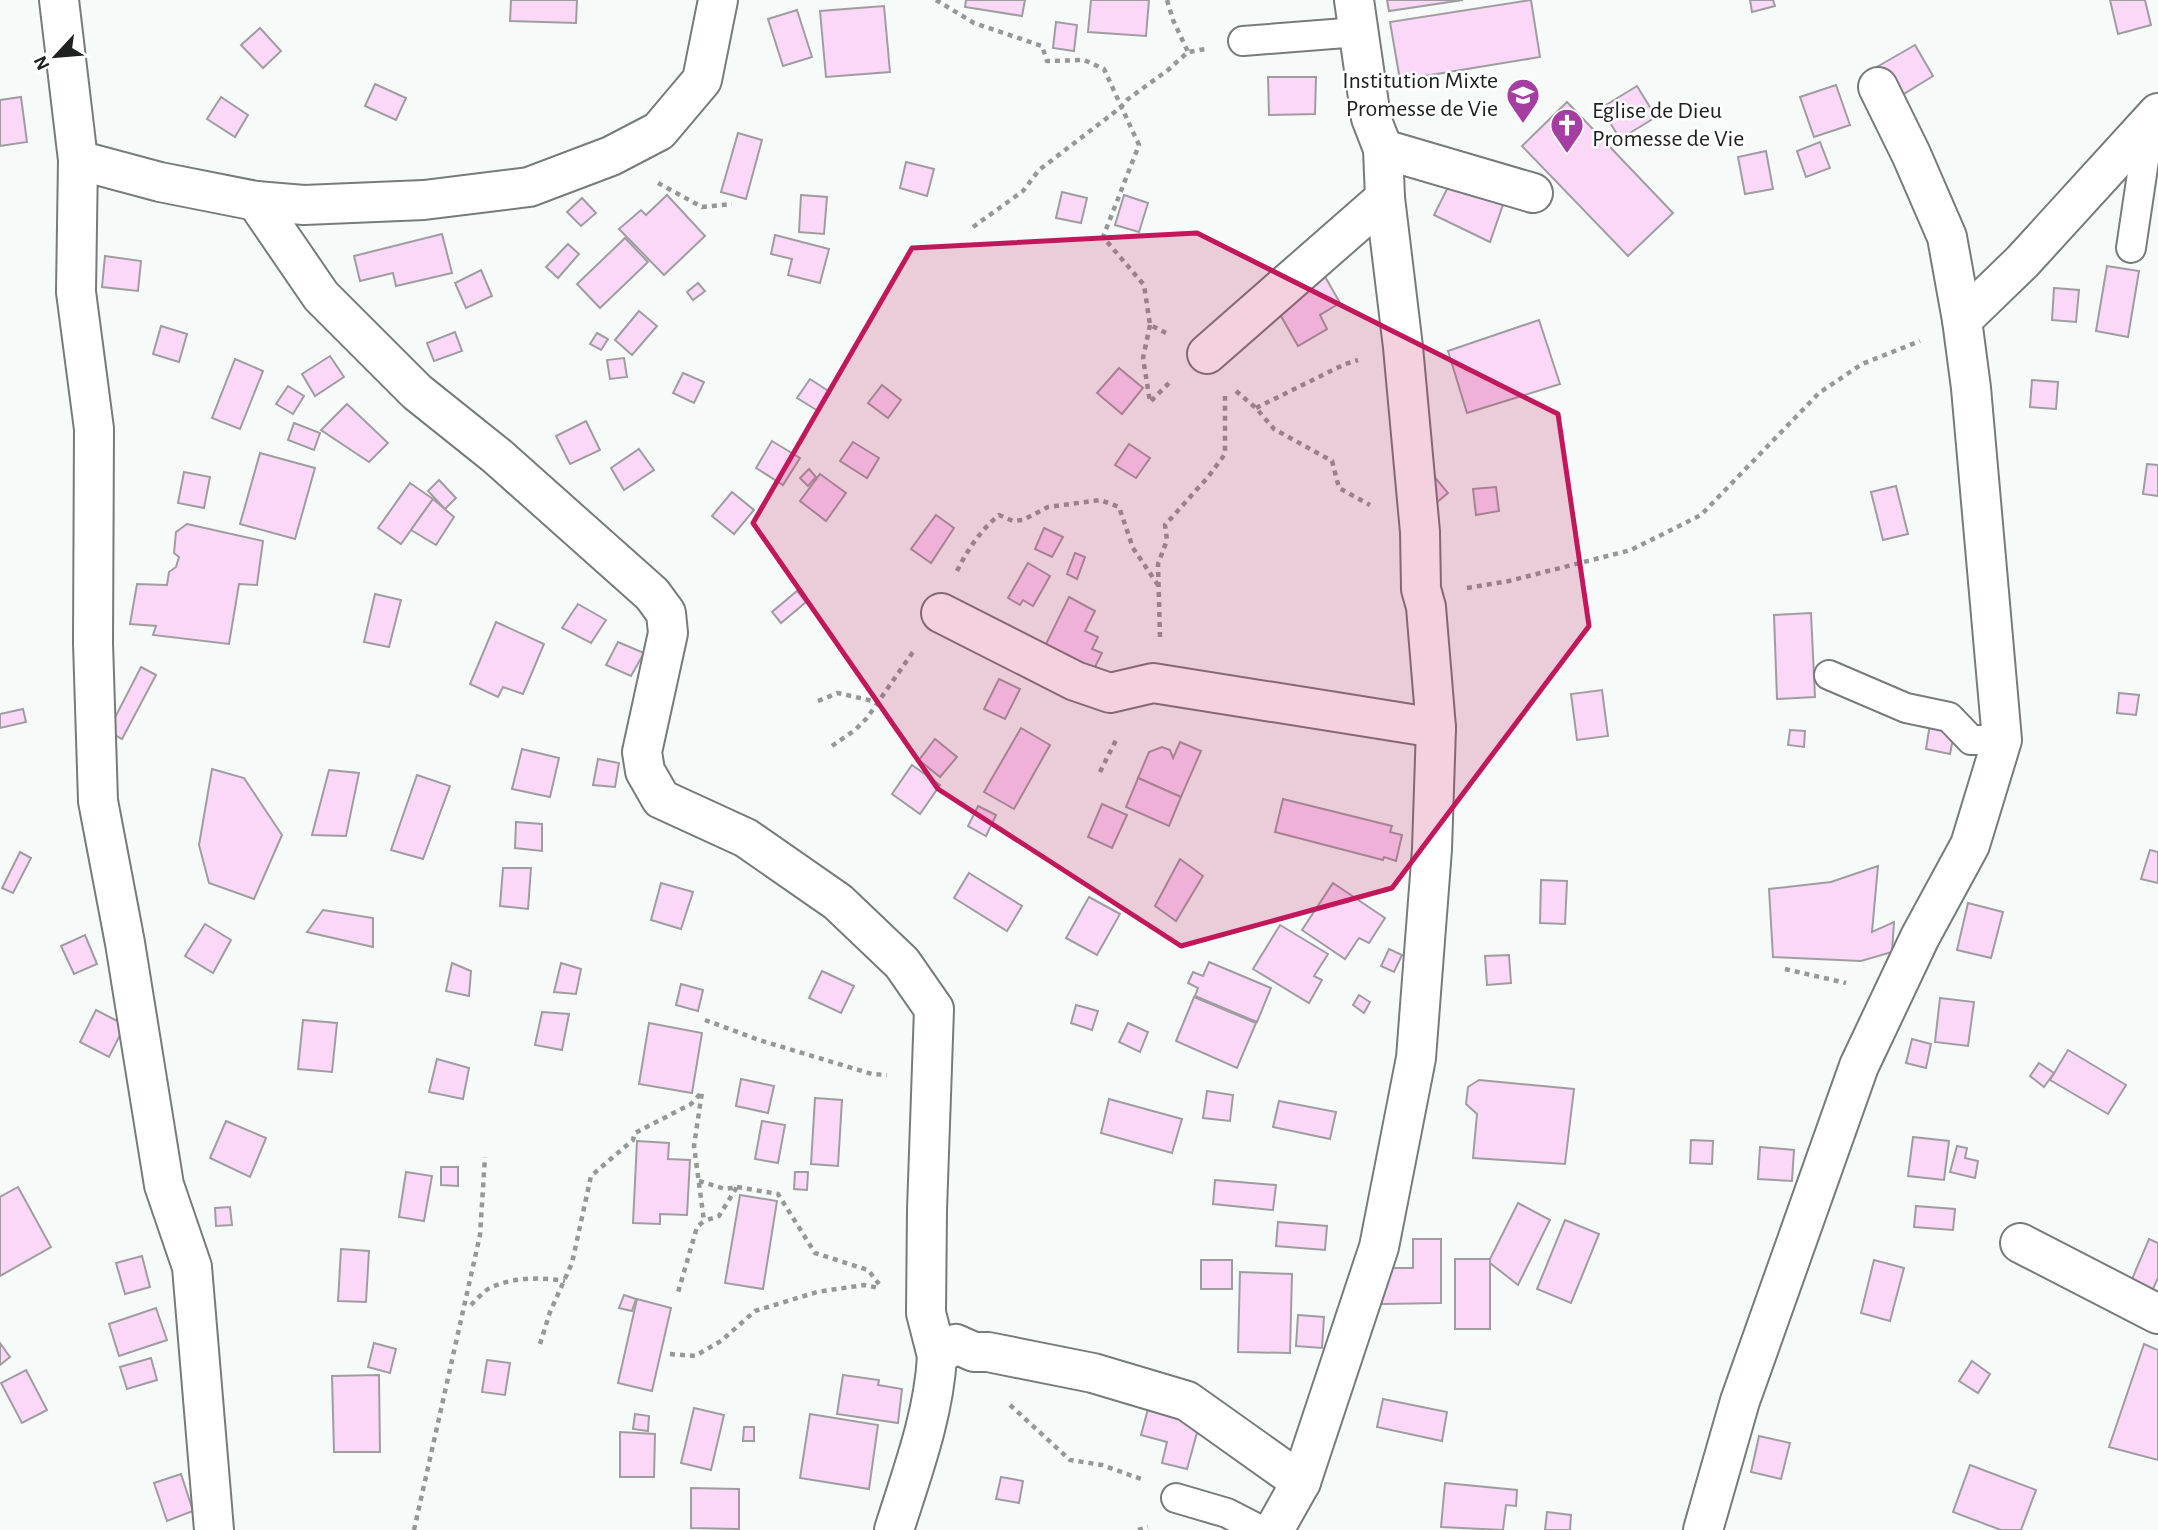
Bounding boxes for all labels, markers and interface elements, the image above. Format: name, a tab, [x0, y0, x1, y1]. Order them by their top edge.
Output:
north arrow	[21, 21, 91, 91]
text: N	[31, 53, 54, 73]
place label: Institution Mixte Promesse de Vie	[1342, 69, 1498, 121]
school or university icon: Institution Mixte Promesse de Vie	[1504, 76, 1542, 125]
place label: Eglise de Dieu Promesse de Vie	[1592, 99, 1744, 151]
church icon: Eglise de Dieu Promesse de Vie	[1548, 106, 1586, 155]

